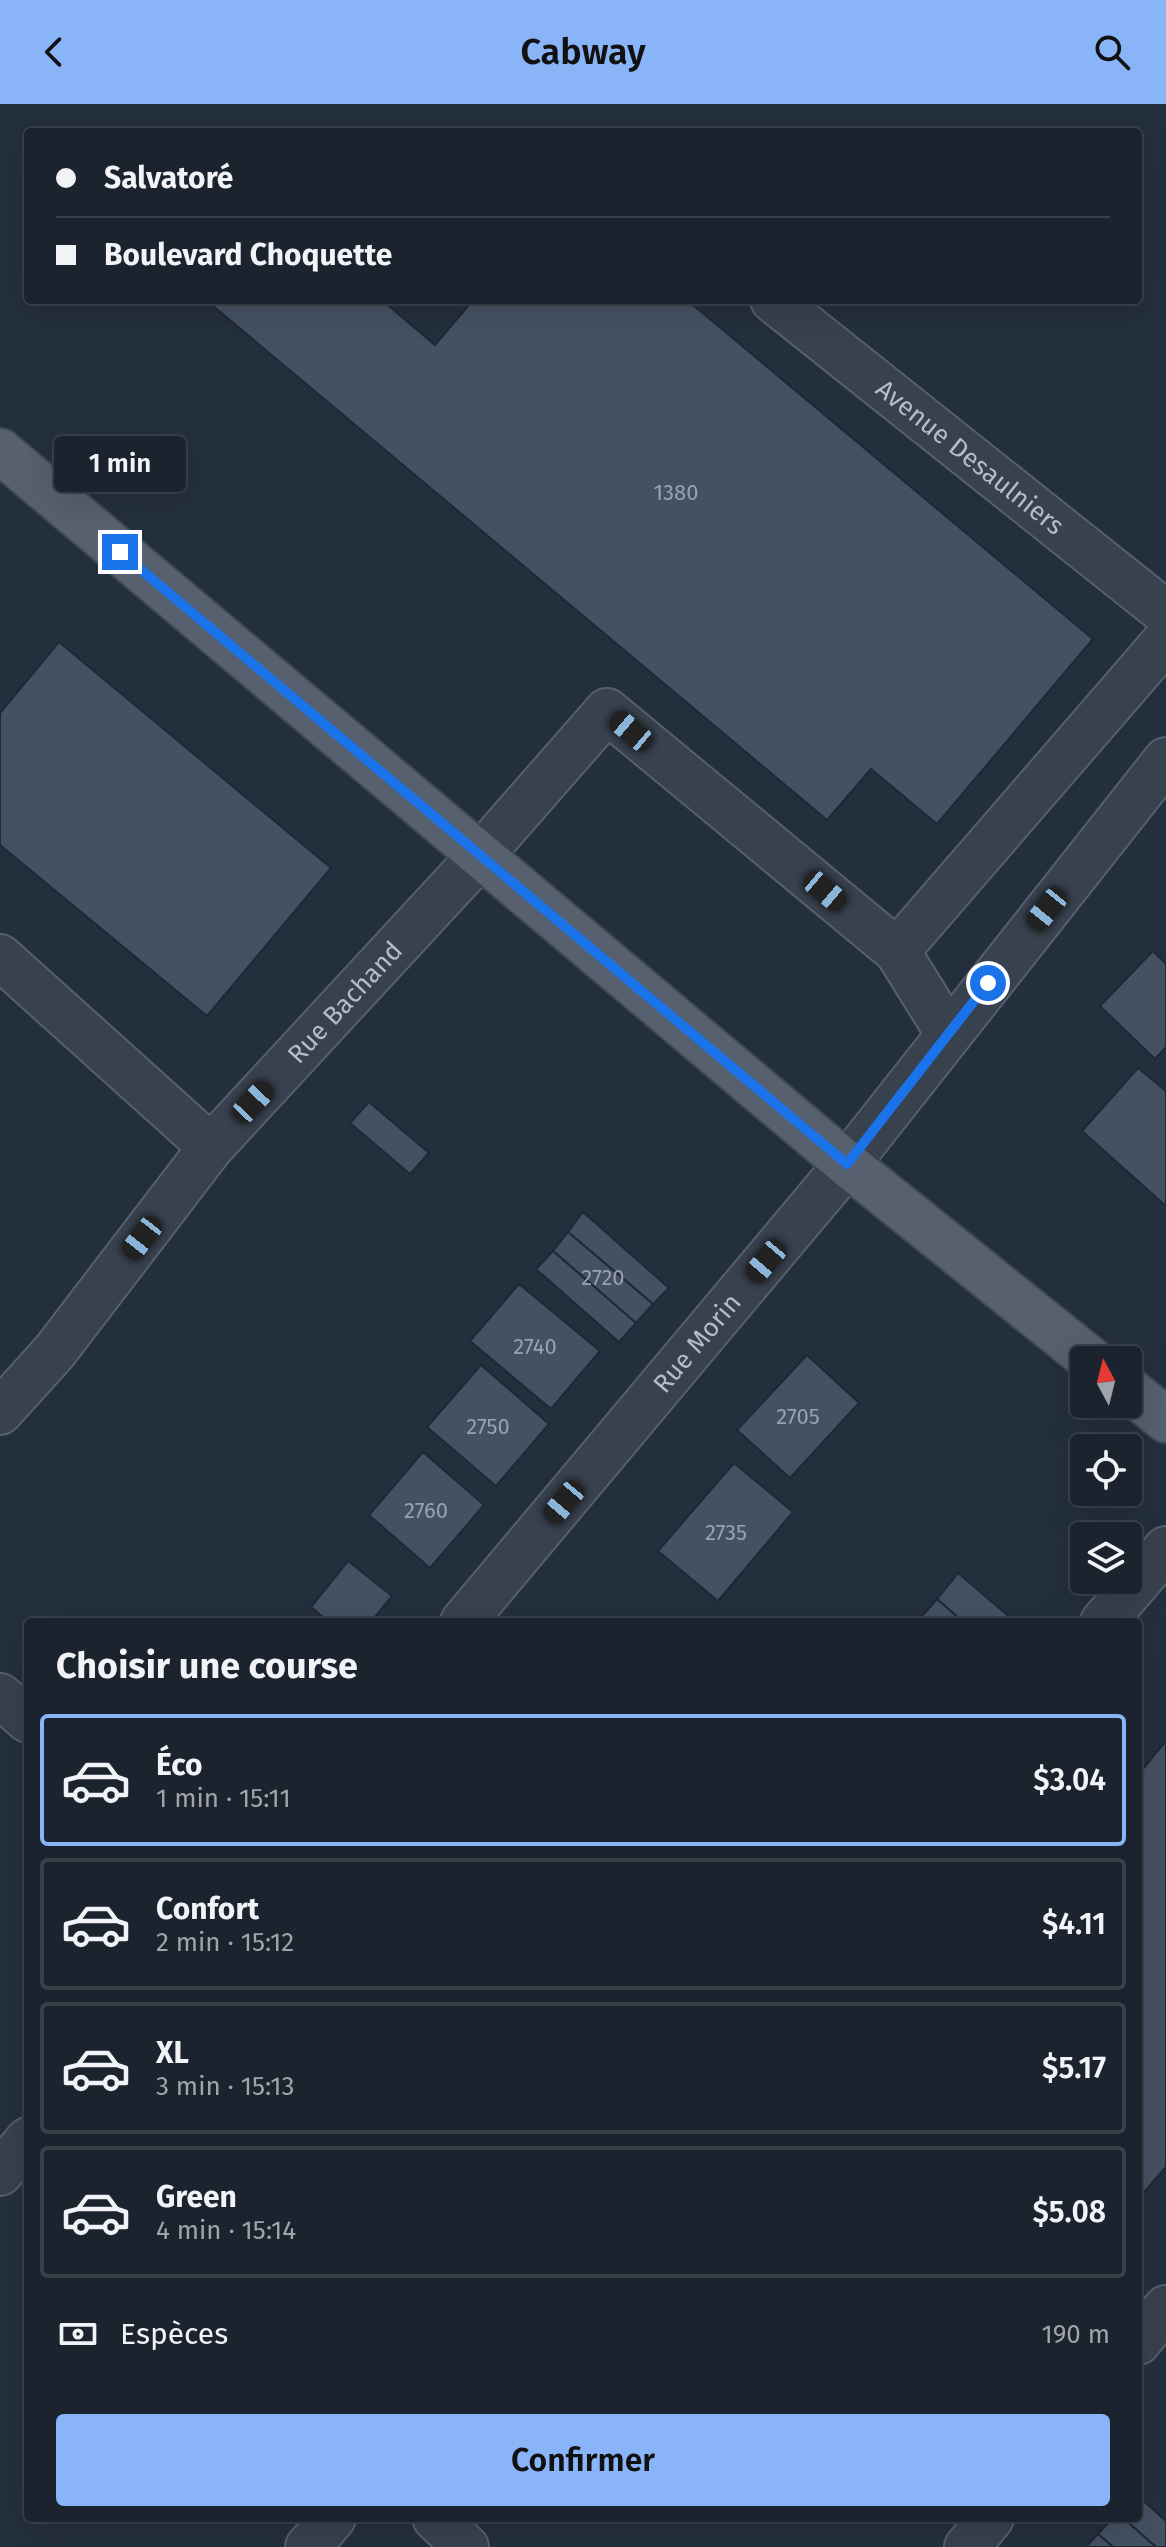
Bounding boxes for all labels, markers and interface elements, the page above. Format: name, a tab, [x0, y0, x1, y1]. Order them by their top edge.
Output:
icon: back	[32, 30, 76, 74]
text: Cabway	[520, 30, 646, 74]
icon: search	[1090, 30, 1134, 74]
text: Salvatoré	[104, 160, 233, 196]
text: Boulevard Choquette	[104, 237, 392, 273]
street label: Avenue Desaulniers	[870, 373, 1070, 542]
callout: 1 min	[54, 436, 186, 492]
text: 1 min	[89, 448, 151, 479]
house number: 1380	[654, 479, 698, 506]
route end	[102, 534, 138, 570]
car	[605, 706, 657, 756]
car	[799, 866, 851, 916]
car	[1023, 883, 1071, 935]
street label: Rue Bachand	[281, 935, 409, 1070]
route start	[970, 965, 1006, 1001]
car	[228, 1076, 278, 1128]
car	[118, 1212, 166, 1264]
car	[741, 1235, 791, 1287]
house number: 2720	[581, 1264, 625, 1291]
street label: Rue Morin	[647, 1287, 748, 1399]
house number: 2740	[513, 1333, 557, 1360]
north arrow	[1070, 1346, 1142, 1418]
map controls	[1070, 1346, 1142, 1594]
house number: 2705	[776, 1403, 820, 1430]
house number: 2750	[466, 1413, 510, 1440]
button: locate	[1070, 1434, 1142, 1506]
car	[539, 1476, 589, 1528]
house number: 2760	[404, 1497, 448, 1524]
house number: 2735	[705, 1519, 747, 1546]
button: layers	[1070, 1522, 1142, 1594]
text: Choisir une course	[56, 1644, 358, 1688]
icon: car	[60, 1744, 132, 1816]
text: Éco	[156, 1747, 202, 1783]
text: $3.04	[1033, 1762, 1106, 1798]
text: 1 min · 15:11	[156, 1783, 291, 1814]
icon: car	[60, 1888, 132, 1960]
text: Confort	[156, 1891, 259, 1927]
text: $4.11	[1042, 1906, 1106, 1942]
text: 2 min · 15:12	[156, 1927, 294, 1958]
icon: car	[60, 2032, 132, 2104]
text: XL	[156, 2035, 189, 2071]
text: $5.17	[1042, 2050, 1106, 2086]
text: 3 min · 15:13	[156, 2071, 294, 2102]
icon: car	[60, 2176, 132, 2248]
text: Green	[156, 2179, 237, 2215]
text: $5.08	[1032, 2194, 1106, 2230]
text: 4 min · 15:14	[156, 2215, 296, 2246]
icon: cash	[56, 2312, 100, 2356]
text: Espèces	[120, 2316, 228, 2352]
text: 190 m	[1041, 2319, 1110, 2350]
button: Confirmer	[56, 2414, 1110, 2506]

